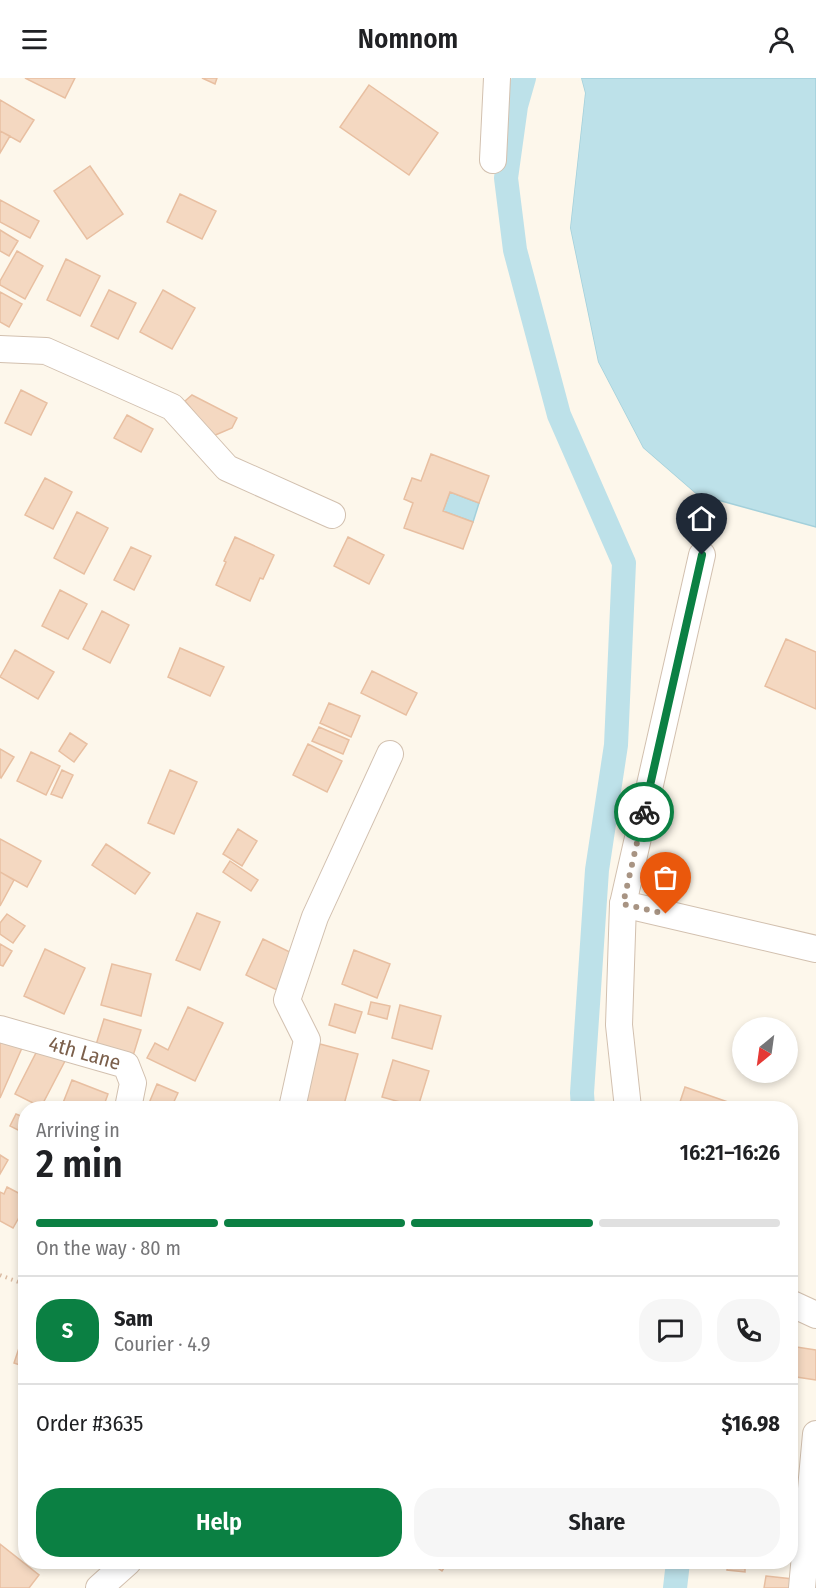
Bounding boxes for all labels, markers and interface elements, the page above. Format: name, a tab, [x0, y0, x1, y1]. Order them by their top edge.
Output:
icon: menu	[18, 23, 51, 56]
text: Nomnom	[358, 23, 458, 55]
icon: person	[765, 23, 798, 56]
pin	[676, 493, 727, 555]
icon: home	[685, 502, 718, 535]
courier	[614, 782, 674, 842]
icon: bike	[628, 796, 661, 829]
pin	[640, 852, 691, 914]
icon: bag	[649, 861, 682, 894]
north arrow	[732, 1017, 798, 1083]
map controls	[732, 1017, 798, 1083]
street label: 4th Lane	[45, 1031, 124, 1076]
text: Arriving in	[36, 1118, 120, 1142]
text: 16:21–16:26	[680, 1139, 780, 1166]
text: 2 min	[36, 1141, 123, 1187]
text: On the way · 80 m	[36, 1236, 181, 1260]
button: chat	[639, 1299, 702, 1362]
button: phone	[717, 1299, 780, 1362]
text: Sam	[114, 1305, 153, 1332]
text: S	[62, 1317, 73, 1344]
text: Courier · 4.9	[114, 1332, 210, 1356]
text: Order #3635	[36, 1410, 143, 1437]
text: $16.98	[721, 1410, 780, 1437]
button: Help	[36, 1488, 402, 1557]
button: Share	[414, 1488, 780, 1557]

